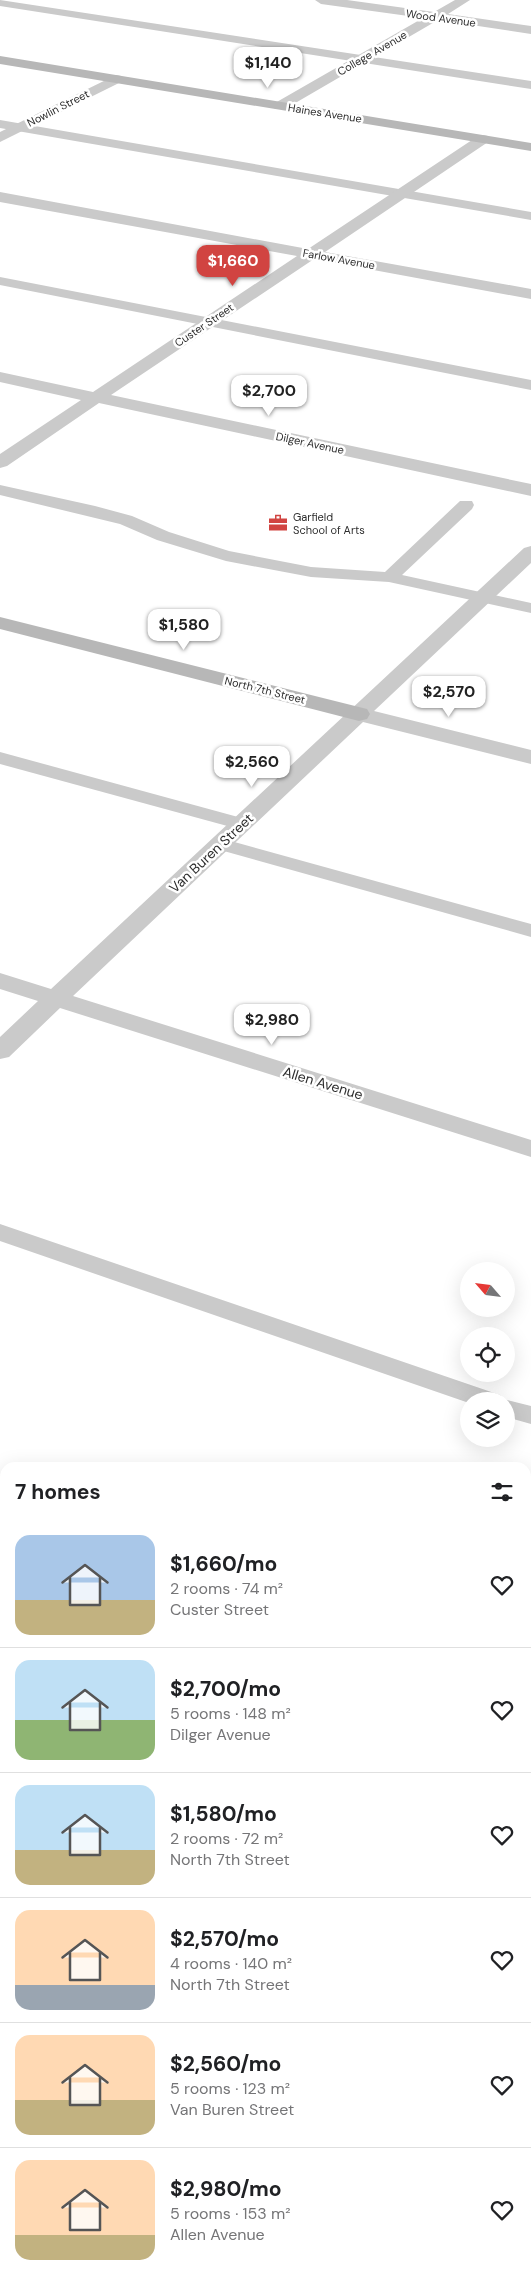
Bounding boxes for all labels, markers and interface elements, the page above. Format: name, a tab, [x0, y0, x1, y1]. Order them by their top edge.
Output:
street label: Wood Avenue	[405, 6, 477, 30]
street label: College Avenue	[335, 27, 409, 79]
pin: $1,140	[227, 46, 309, 89]
text: $1,140	[245, 52, 291, 73]
street label: Nowlin Street	[25, 86, 91, 130]
street label: Haines Avenue	[287, 100, 363, 126]
pin: $1,660	[192, 244, 274, 287]
street label: Farlow Avenue	[302, 246, 376, 272]
text: $1,660	[208, 250, 258, 271]
street label: Custer Street	[172, 300, 236, 350]
pin: $2,700	[228, 374, 310, 417]
text: $2,700	[242, 380, 296, 401]
street label: Dilger Avenue	[275, 429, 345, 457]
place label: Garfield School of Arts	[293, 510, 365, 537]
office icon: Garfield School of Arts	[267, 512, 289, 534]
pin: $1,580	[143, 608, 225, 651]
text: $1,580	[159, 614, 209, 635]
street label: North 7th Street	[223, 673, 307, 707]
pin: $2,570	[408, 676, 490, 718]
text: $2,570	[423, 681, 475, 702]
pin: $2,560	[211, 746, 293, 788]
text: $2,560	[225, 751, 279, 772]
street label: Van Buren Street	[165, 809, 257, 897]
pin: $2,980	[231, 1004, 313, 1046]
text: $2,980	[245, 1009, 299, 1030]
street label: Allen Avenue	[281, 1062, 365, 1104]
north arrow	[460, 1262, 515, 1318]
map controls	[460, 1262, 515, 1447]
button: locate	[460, 1327, 515, 1382]
button: layers	[460, 1392, 515, 1447]
text: 7 homes	[15, 1478, 101, 1506]
icon: filters	[488, 1478, 516, 1506]
text: $1,660/mo	[170, 1550, 277, 1578]
icon: home	[55, 1555, 115, 1615]
icon: heart	[488, 1571, 516, 1599]
text: 2 rooms · 74 m²	[170, 1578, 283, 1599]
text: Custer Street	[170, 1599, 269, 1620]
text: $2,700/mo	[170, 1675, 281, 1703]
icon: home	[55, 1680, 115, 1740]
icon: heart	[488, 1696, 516, 1724]
text: 5 rooms · 148 m²	[170, 1703, 291, 1724]
text: Dilger Avenue	[170, 1724, 271, 1745]
text: $1,580/mo	[170, 1800, 277, 1828]
icon: home	[55, 1805, 115, 1865]
icon: heart	[488, 1821, 516, 1849]
text: 2 rooms · 72 m²	[170, 1828, 283, 1849]
text: North 7th Street	[170, 1849, 290, 1870]
text: $2,570/mo	[170, 1925, 279, 1953]
icon: home	[55, 1930, 115, 1990]
icon: heart	[488, 1946, 516, 1974]
text: 4 rooms · 140 m²	[170, 1953, 292, 1974]
text: North 7th Street	[170, 1974, 290, 1995]
text: $2,560/mo	[170, 2050, 281, 2078]
icon: home	[55, 2055, 115, 2115]
icon: heart	[488, 2071, 516, 2099]
text: 5 rooms · 123 m²	[170, 2078, 290, 2099]
text: Van Buren Street	[170, 2099, 294, 2120]
text: $2,980/mo	[170, 2175, 282, 2203]
icon: home	[55, 2180, 115, 2240]
icon: heart	[488, 2196, 516, 2224]
text: 5 rooms · 153 m²	[170, 2203, 291, 2224]
text: Allen Avenue	[170, 2224, 265, 2245]

